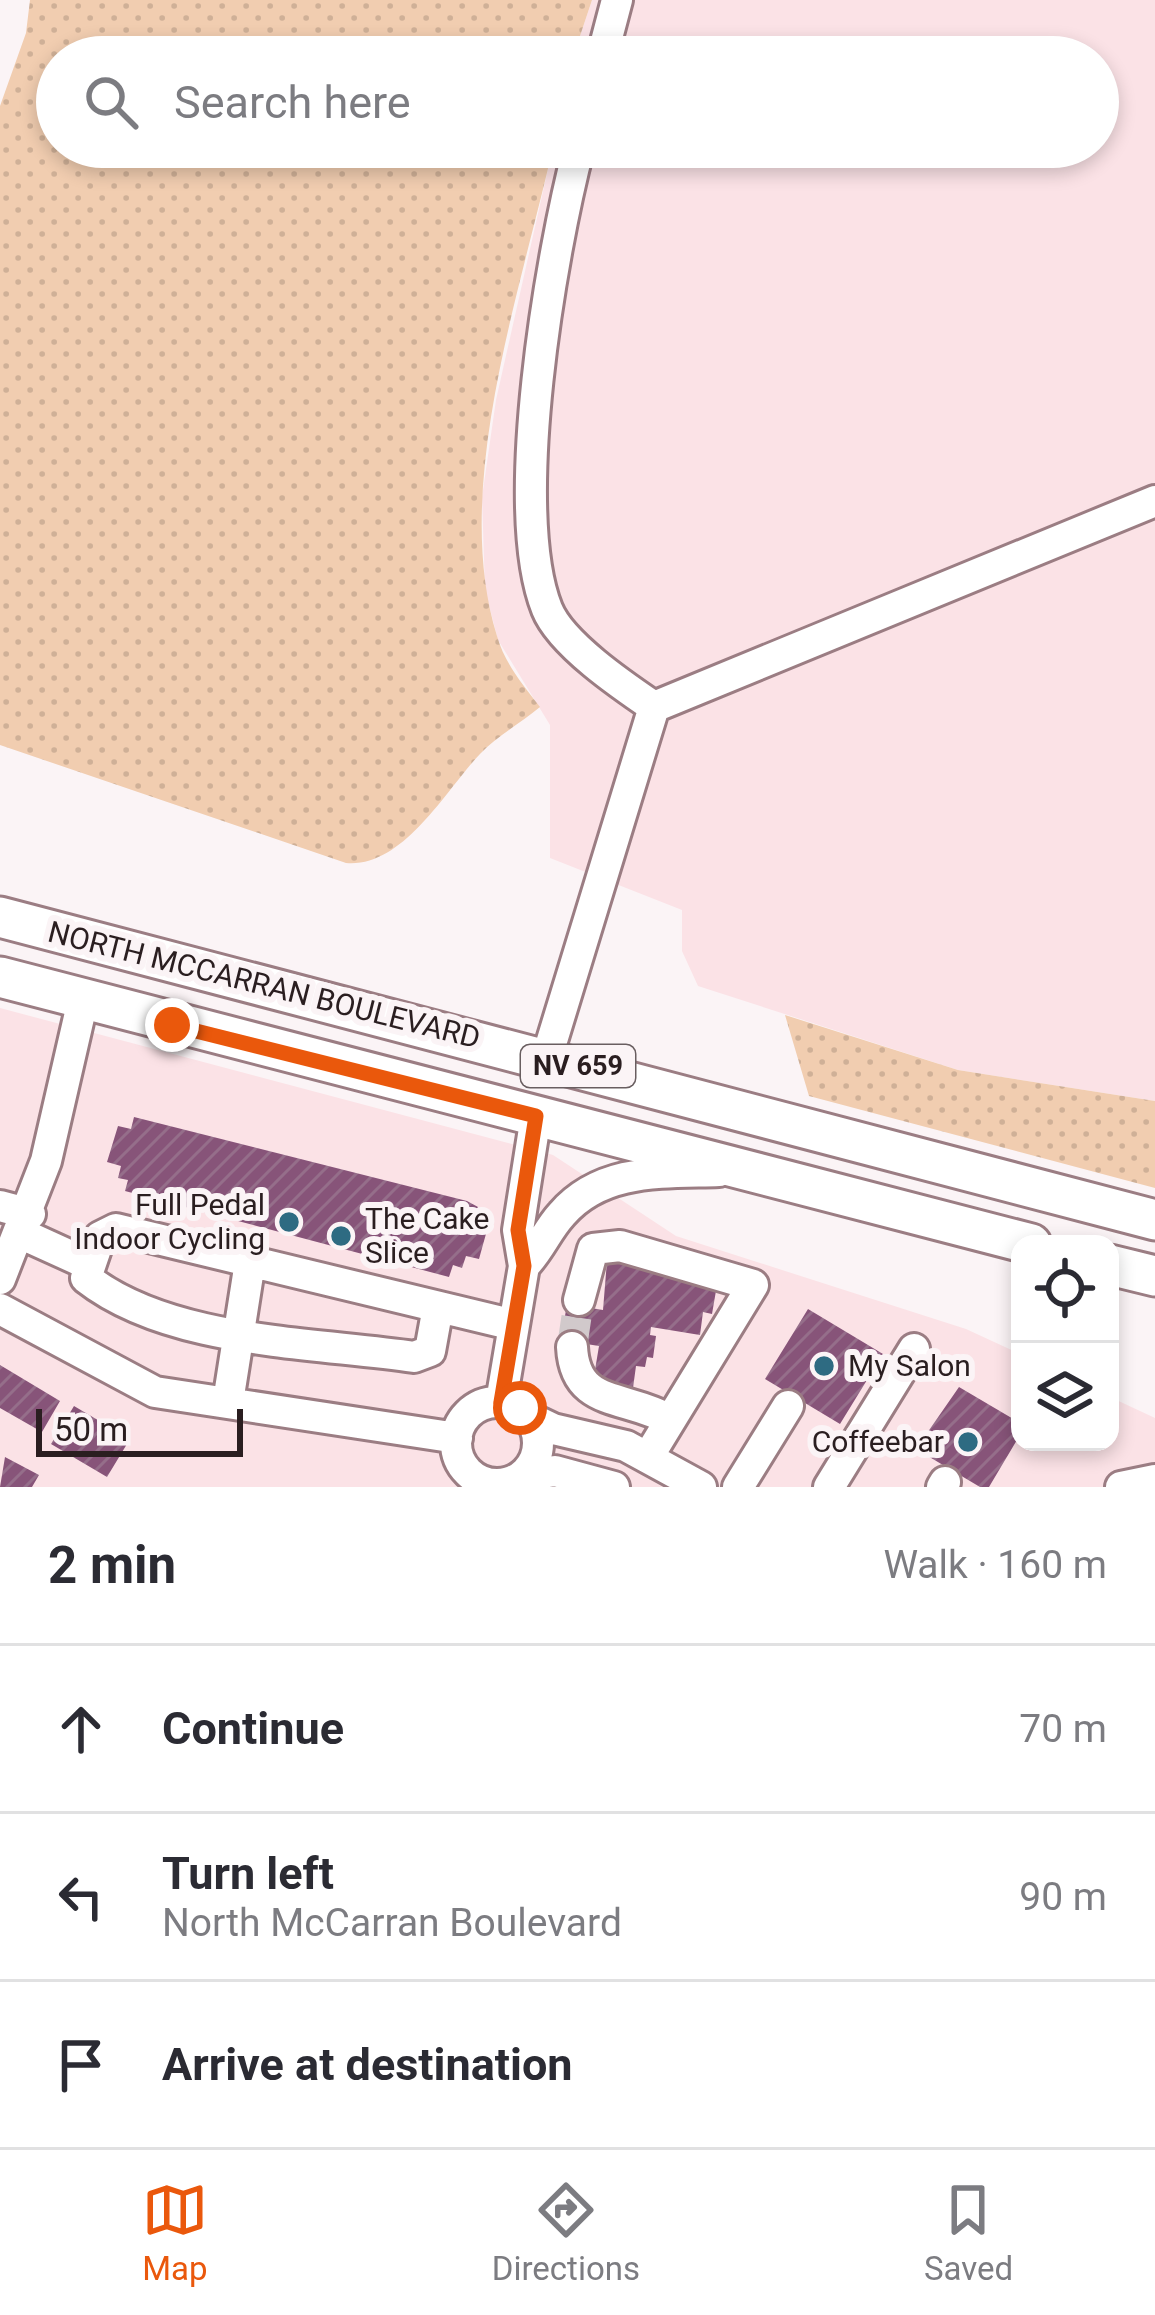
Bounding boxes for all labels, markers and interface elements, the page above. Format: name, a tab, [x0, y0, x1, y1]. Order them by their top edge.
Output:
search box	[36, 36, 1119, 168]
icon: search	[78, 69, 144, 135]
text: Search here	[174, 76, 411, 129]
street label: NORTH MCCARRAN BOULEVARD	[44, 914, 484, 1055]
route end	[145, 998, 199, 1052]
road number: NV 659	[521, 1045, 635, 1087]
place label: Full Pedal Indoor Cycling	[74, 1187, 265, 1256]
place label: The Cake Slice	[365, 1201, 489, 1270]
marker: Full Pedal Indoor Cycling	[276, 1209, 302, 1235]
marker: The Cake Slice	[328, 1223, 354, 1249]
map controls	[1011, 1235, 1119, 1451]
button: locate	[1011, 1235, 1119, 1343]
button: layers	[1011, 1343, 1119, 1451]
place label: My Salon	[848, 1348, 971, 1383]
marker: My Salon	[811, 1353, 837, 1379]
route start	[493, 1381, 547, 1435]
scale bar	[36, 1403, 243, 1456]
text: 50 m	[54, 1410, 128, 1449]
place label: Coffeebar	[812, 1424, 944, 1459]
marker: Coffeebar	[955, 1429, 981, 1455]
text: 2 min	[48, 1536, 176, 1595]
text: Walk · 160 m	[883, 1542, 1107, 1588]
icon: ahead	[48, 1696, 114, 1762]
text: Continue	[162, 1702, 344, 1755]
text: 70 m	[1019, 1706, 1107, 1752]
text: Turn left	[162, 1847, 334, 1900]
icon: left	[48, 1864, 114, 1930]
text: 90 m	[1019, 1874, 1107, 1920]
text: North McCarran Boulevard	[162, 1900, 622, 1946]
icon: arrive	[48, 2032, 114, 2098]
text: Arrive at destination	[162, 2038, 573, 2091]
tab: Map	[142, 2177, 208, 2288]
tab: Directions	[492, 2177, 640, 2288]
tab: Saved	[924, 2177, 1013, 2288]

